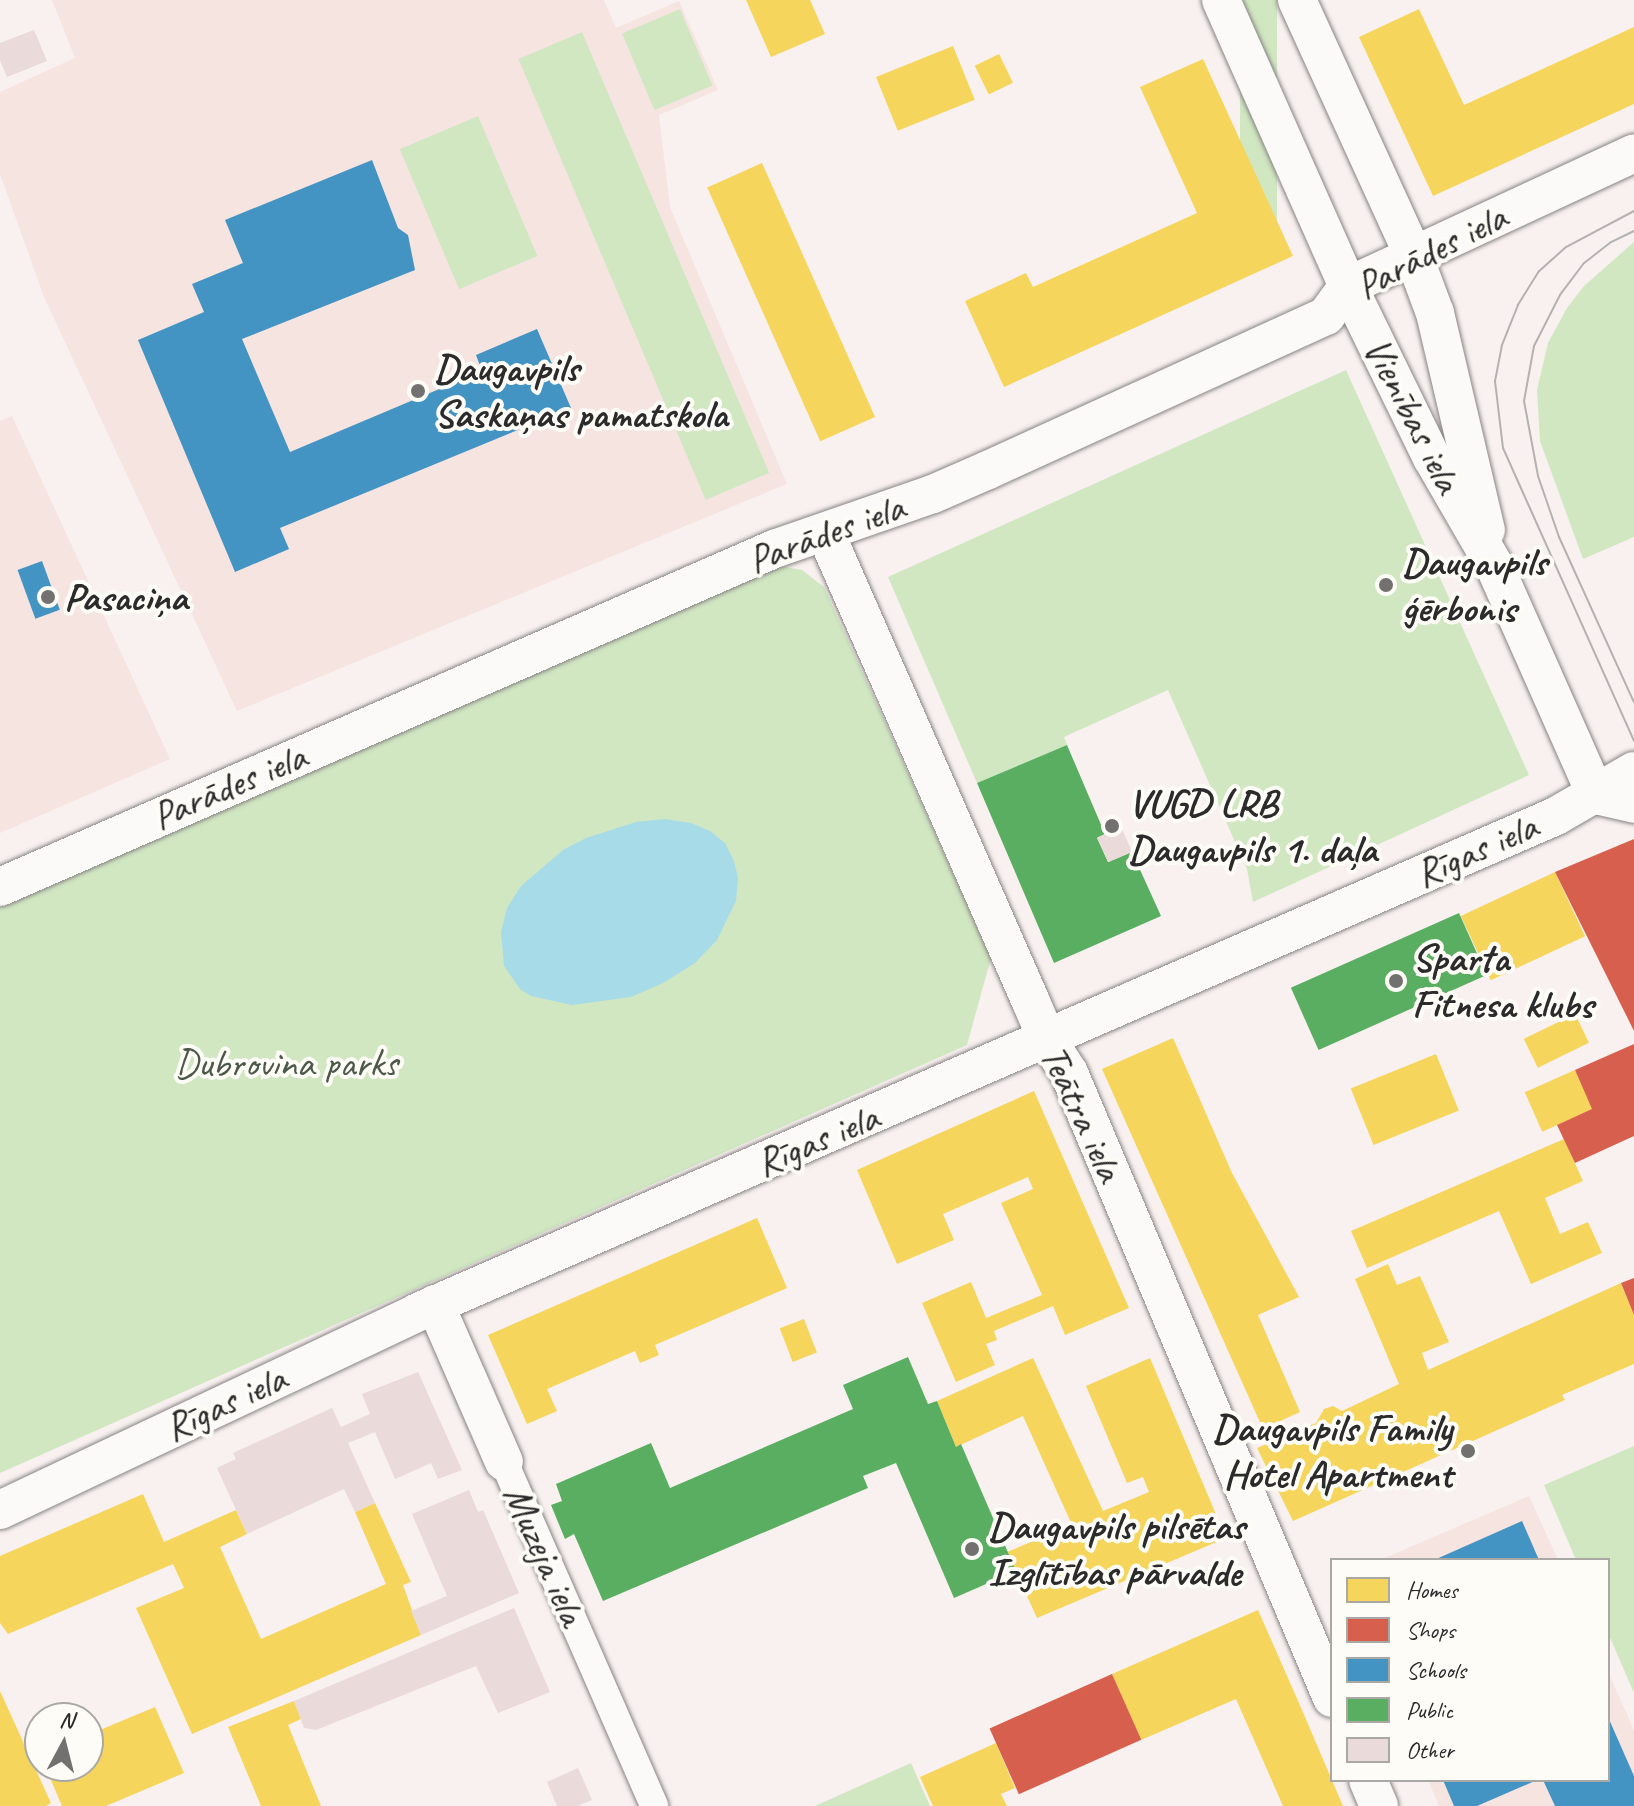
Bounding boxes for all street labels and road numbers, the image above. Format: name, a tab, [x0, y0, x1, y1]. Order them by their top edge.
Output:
street label: Parādes iela	[1348, 193, 1514, 309]
street label: Vienības iela	[1354, 330, 1472, 500]
street label: Parādes iela	[742, 483, 910, 583]
street label: Parādes iela	[145, 732, 313, 840]
street label: Rīgas iela	[1408, 802, 1544, 898]
street label: Teātra iela	[1030, 1038, 1134, 1188]
street label: Rīgas iela	[749, 1093, 885, 1187]
street label: Rīgas iela	[157, 1354, 293, 1452]
street label: Muzeja iela	[493, 1478, 597, 1632]

